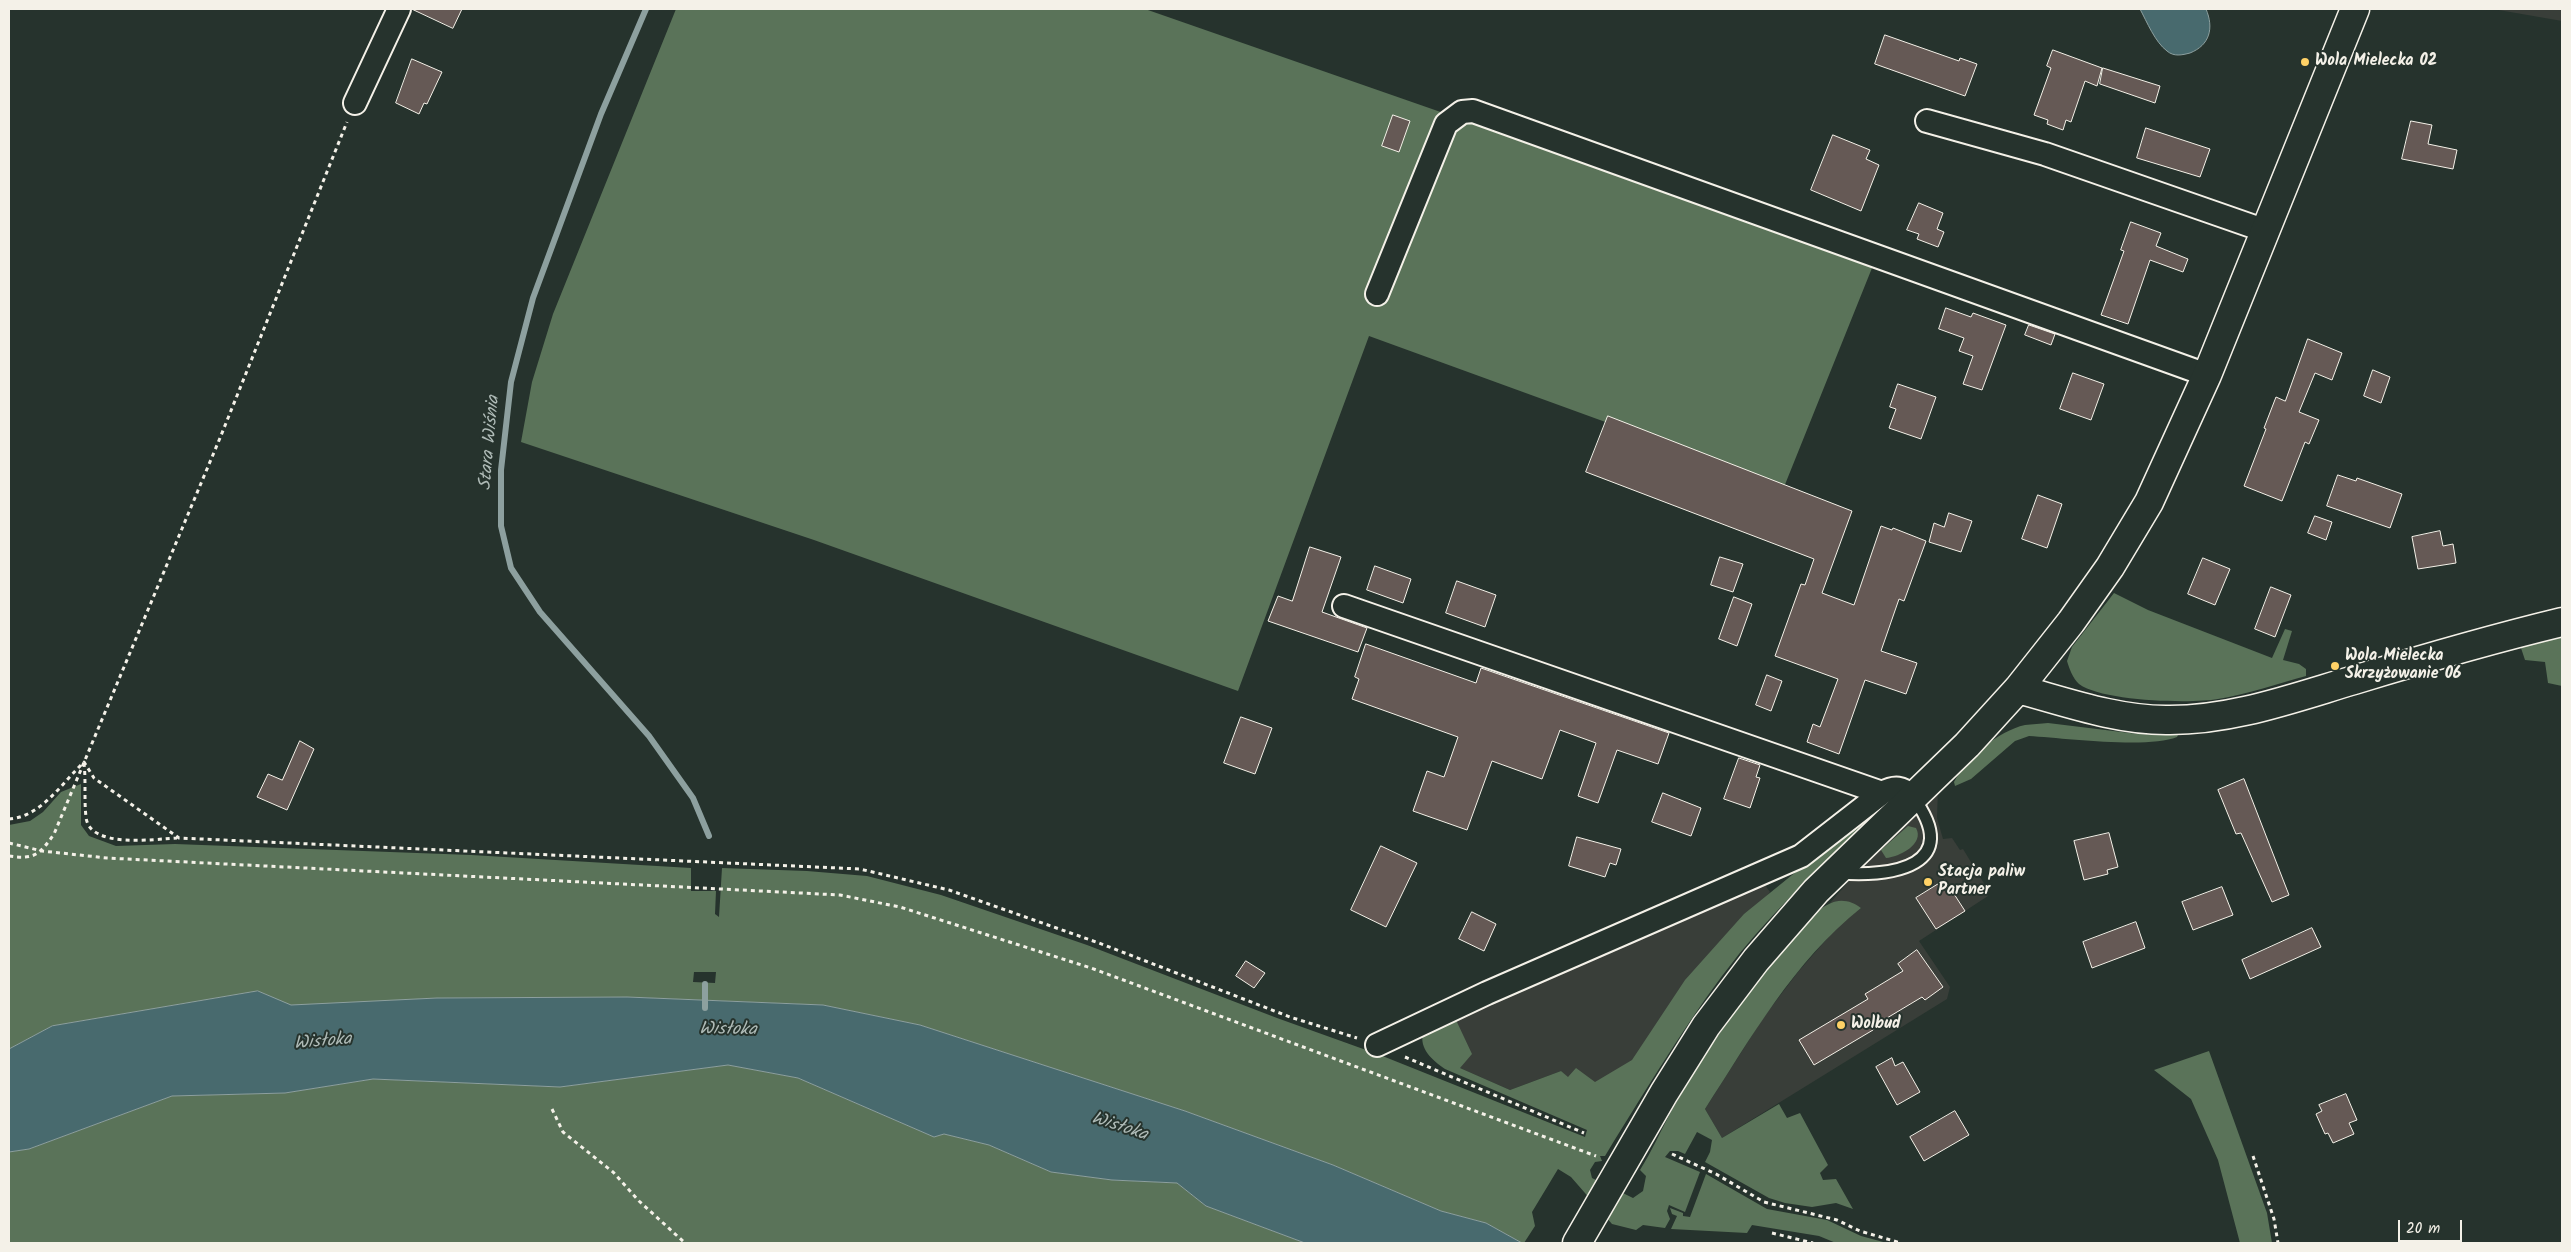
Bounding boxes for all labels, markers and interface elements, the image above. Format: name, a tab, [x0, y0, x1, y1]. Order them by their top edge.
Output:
place label: Wola Mielecka 02	[2315, 52, 2437, 72]
marker: Wola Mielecka 02	[2299, 56, 2311, 68]
water label: Stara Wiśnia	[476, 395, 506, 491]
place label: Wola Mielecka Skrzyżowanie 06	[2345, 647, 2462, 685]
marker: Wola Mielecka Skrzyżowanie 06	[2329, 660, 2341, 672]
place label: Stacja paliw Partner	[1938, 863, 2025, 901]
marker: Stacja paliw Partner	[1922, 876, 1934, 888]
place label: Wolbud	[1851, 1015, 1901, 1035]
marker: Wolbud	[1835, 1019, 1847, 1031]
water label: Wisłoka	[699, 1020, 757, 1042]
water label: Wisłoka	[293, 1030, 353, 1056]
water label: Wisłoka	[1088, 1109, 1150, 1147]
scale bar	[2401, 1210, 2465, 1242]
text: 20 m	[2406, 1217, 2440, 1241]

